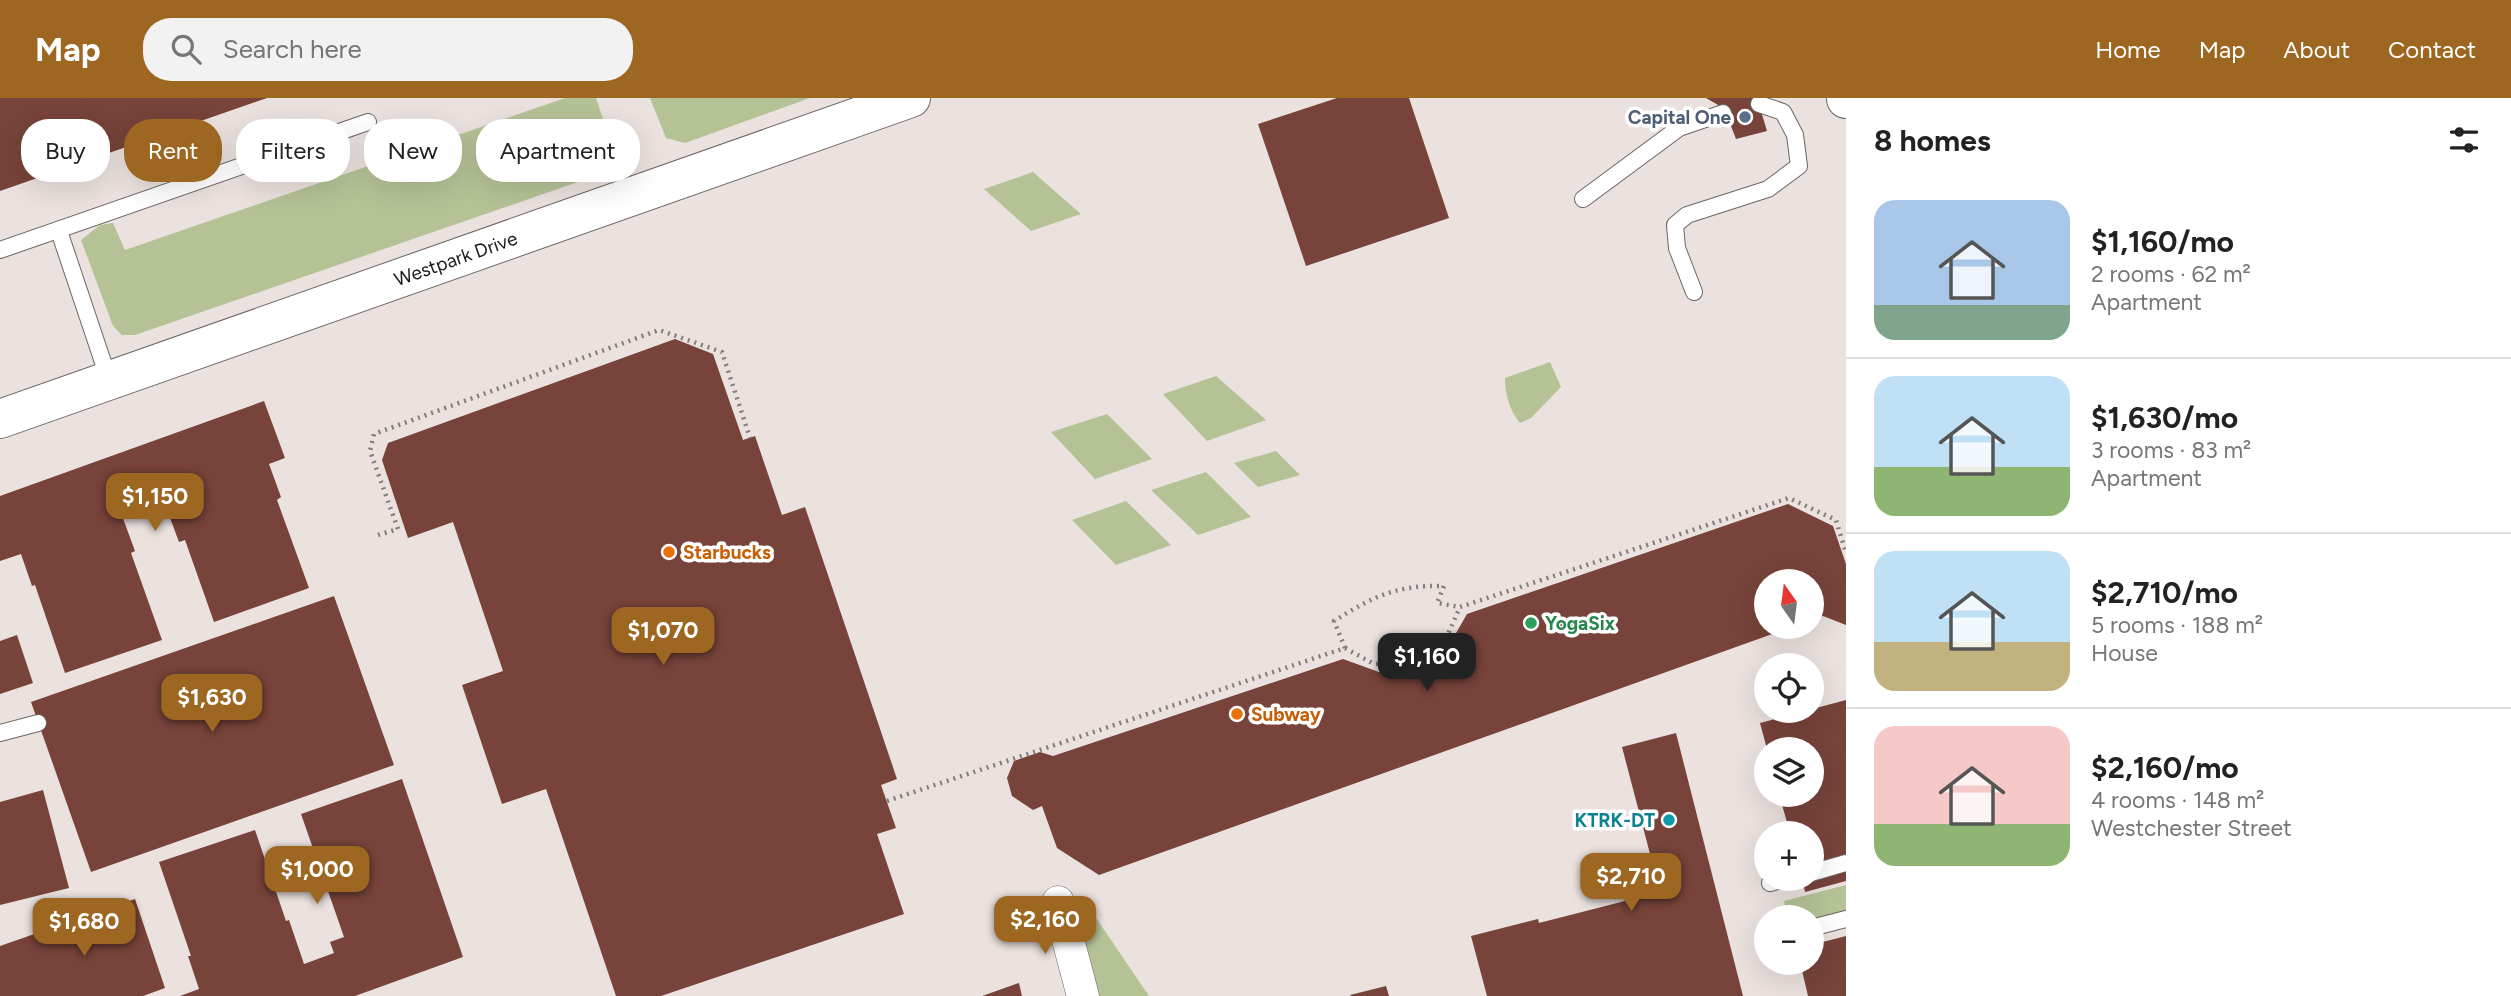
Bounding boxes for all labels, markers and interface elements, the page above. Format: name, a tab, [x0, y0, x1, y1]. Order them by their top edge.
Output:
search box	[143, 18, 633, 81]
text: Map	[35, 30, 101, 69]
icon: search	[167, 30, 205, 68]
text: Search here	[223, 33, 362, 65]
text: Home	[2095, 35, 2161, 64]
text: Map	[2199, 35, 2245, 64]
text: About	[2283, 35, 2350, 64]
text: Contact	[2388, 35, 2476, 64]
place label: Capital One	[1628, 106, 1731, 129]
marker: Capital One	[1737, 109, 1753, 125]
chip: Buy	[21, 119, 110, 182]
chip: Rent	[124, 119, 222, 182]
chip: Filters	[236, 119, 350, 182]
chip: New	[364, 119, 462, 182]
chip: Apartment	[476, 119, 640, 182]
icon: filters	[2445, 121, 2483, 159]
text: 8 homes	[1874, 122, 1991, 159]
text: $1,160/mo	[2091, 223, 2234, 260]
street label: Westpark Drive	[391, 227, 520, 291]
icon: home	[1930, 228, 2014, 312]
text: 2 rooms · 62 m²	[2091, 260, 2251, 288]
text: Apartment	[2091, 288, 2202, 316]
text: $1,630/mo	[2091, 399, 2238, 436]
icon: home	[1930, 404, 2014, 488]
text: 3 rooms · 83 m²	[2091, 436, 2251, 464]
text: Apartment	[2091, 464, 2202, 492]
pin: $1,150	[98, 474, 212, 533]
text: $1,150	[122, 482, 188, 510]
place label: Starbucks	[683, 541, 771, 564]
marker: Starbucks	[661, 544, 677, 560]
north arrow	[1754, 569, 1824, 639]
map controls	[1754, 569, 1824, 975]
text: $2,710/mo	[2091, 574, 2238, 611]
icon: home	[1930, 579, 2014, 663]
pin: $1,070	[606, 608, 720, 667]
text: 5 rooms · 188 m²	[2091, 611, 2263, 639]
place label: YogaSix	[1545, 612, 1615, 635]
marker: YogaSix	[1523, 615, 1539, 631]
text: $1,070	[628, 616, 698, 644]
pin: $1,160	[1370, 634, 1484, 693]
text: House	[2091, 639, 2158, 667]
text: $1,160	[1394, 642, 1460, 670]
button: locate	[1754, 653, 1824, 723]
pin: $1,630	[155, 674, 269, 734]
text: $1,630	[177, 683, 247, 711]
place label: Subway	[1251, 703, 1321, 726]
marker: Subway	[1229, 706, 1245, 722]
button: layers	[1754, 737, 1824, 807]
text: $2,160/mo	[2091, 749, 2239, 786]
icon: home	[1930, 754, 2014, 838]
text: 4 rooms · 148 m²	[2091, 786, 2264, 814]
place label: KTRK-DT	[1575, 809, 1655, 832]
marker: KTRK-DT	[1661, 812, 1677, 828]
text: Westchester Street	[2091, 814, 2292, 842]
button: +	[1754, 821, 1824, 891]
pin: $1,000	[260, 846, 374, 906]
pin: $2,710	[1574, 854, 1688, 913]
text: $1,000	[280, 855, 354, 883]
text: $2,710	[1596, 862, 1666, 890]
pin: $2,160	[988, 896, 1102, 956]
pin: $1,680	[27, 898, 141, 958]
text: $2,160	[1010, 905, 1080, 933]
button: −	[1754, 905, 1824, 975]
text: $1,680	[49, 907, 119, 935]

